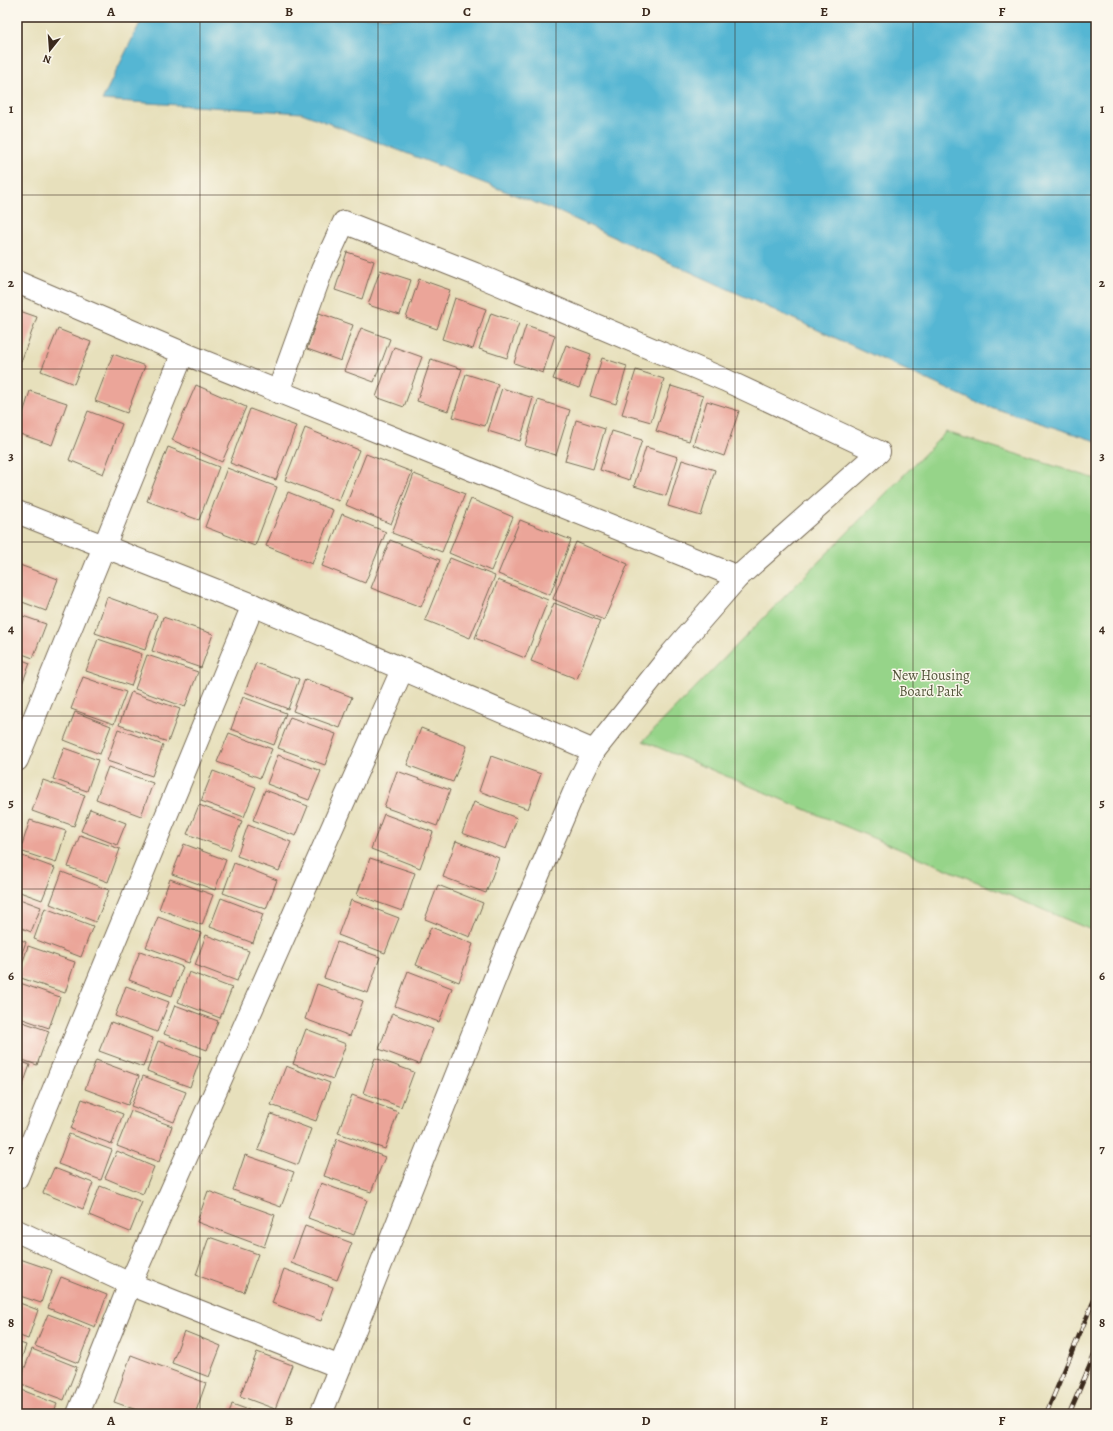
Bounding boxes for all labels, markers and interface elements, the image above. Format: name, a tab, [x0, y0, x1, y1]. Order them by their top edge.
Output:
text: A	[106, 3, 116, 20]
text: B	[285, 3, 293, 20]
text: C	[463, 3, 471, 20]
text: D	[641, 3, 651, 20]
text: E	[820, 3, 828, 20]
text: F	[999, 3, 1006, 20]
north arrow	[30, 30, 70, 70]
text: N	[41, 51, 53, 67]
text: 1	[9, 100, 14, 117]
text: 1	[1100, 100, 1105, 117]
text: 2	[8, 274, 15, 291]
text: 2	[1099, 274, 1106, 291]
text: 3	[8, 447, 14, 464]
text: 3	[1099, 447, 1105, 464]
text: 4	[8, 620, 14, 637]
text: 4	[1099, 620, 1105, 637]
park label: New Housing Board Park	[892, 666, 970, 701]
text: 5	[8, 794, 14, 811]
text: 5	[1099, 794, 1105, 811]
text: 6	[8, 967, 14, 984]
text: 6	[1099, 967, 1105, 984]
text: 7	[8, 1140, 14, 1157]
text: 7	[1099, 1140, 1105, 1157]
text: 8	[8, 1314, 14, 1331]
text: 8	[1099, 1314, 1105, 1331]
text: A	[106, 1412, 116, 1429]
text: B	[285, 1412, 293, 1429]
text: C	[463, 1412, 471, 1429]
text: D	[641, 1412, 651, 1429]
text: E	[820, 1412, 828, 1429]
text: F	[999, 1412, 1006, 1429]

